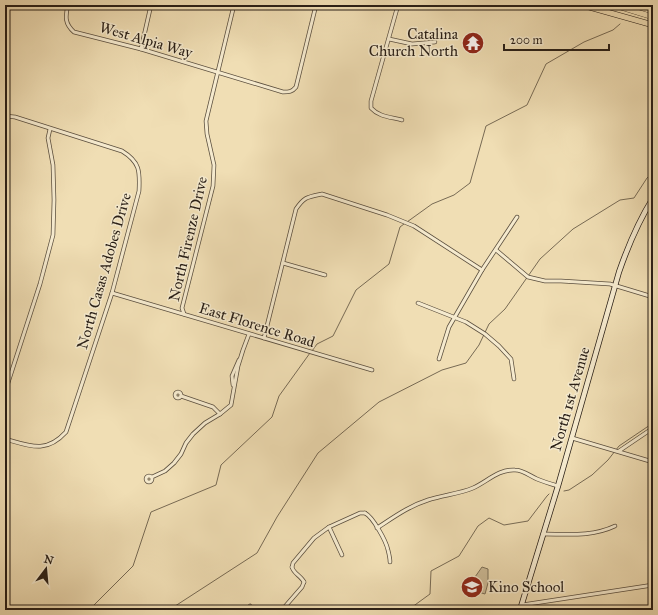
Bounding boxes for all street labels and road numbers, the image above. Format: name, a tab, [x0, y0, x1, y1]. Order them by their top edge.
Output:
street label: West Alpia Way	[97, 18, 196, 62]
street label: North Firenze Drive	[165, 175, 211, 303]
street label: North Casas Adobes Drive	[73, 191, 135, 351]
street label: East Florence Road	[197, 299, 318, 351]
street label: North 1st Avenue	[547, 345, 593, 453]

